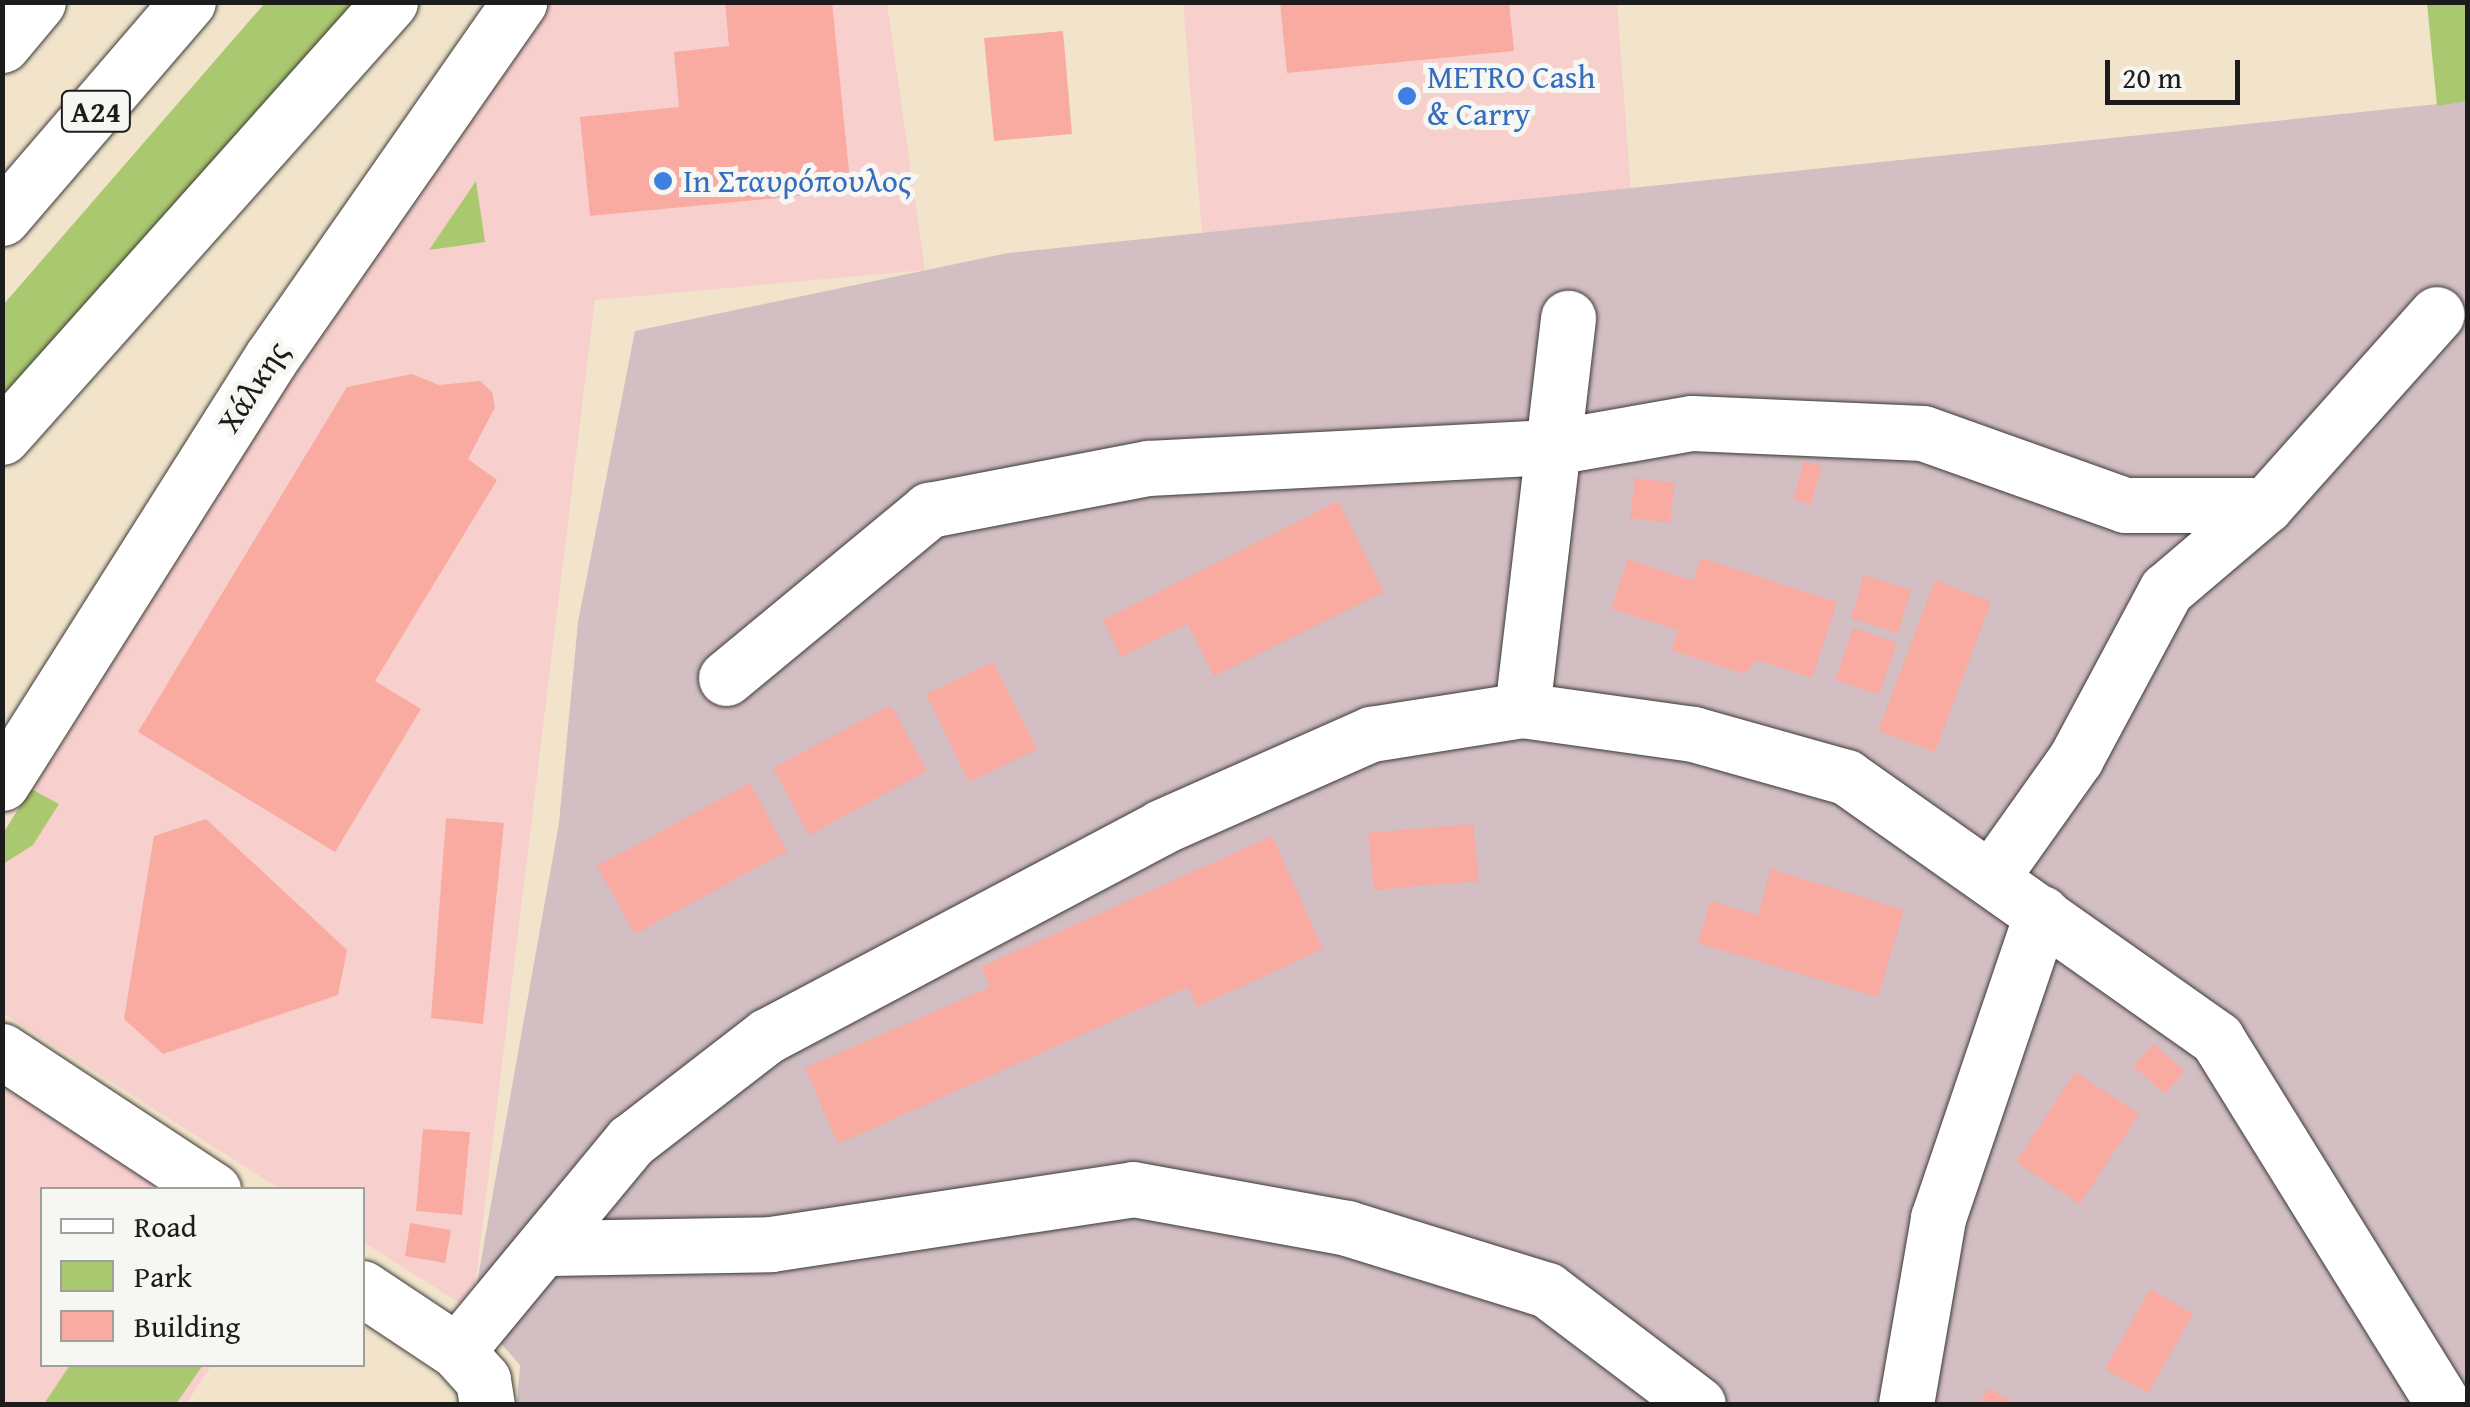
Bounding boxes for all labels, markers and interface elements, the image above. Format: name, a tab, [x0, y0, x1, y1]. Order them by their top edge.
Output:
scale bar	[2110, 40, 2245, 102]
text: 20 m	[2122, 55, 2182, 99]
place label: METRO Cash & Carry	[1427, 59, 1595, 134]
marker: METRO Cash & Carry	[1396, 85, 1418, 107]
road number: Α24	[58, 86, 134, 136]
place label: In Σταυρόπουλος	[683, 162, 911, 200]
marker: In Σταυρόπουλος	[652, 170, 674, 192]
street label: Χάλκης	[209, 334, 297, 440]
legend	[40, 1187, 365, 1367]
text: Road	[134, 1204, 197, 1248]
text: Park	[134, 1254, 192, 1298]
text: Building	[134, 1304, 240, 1348]

